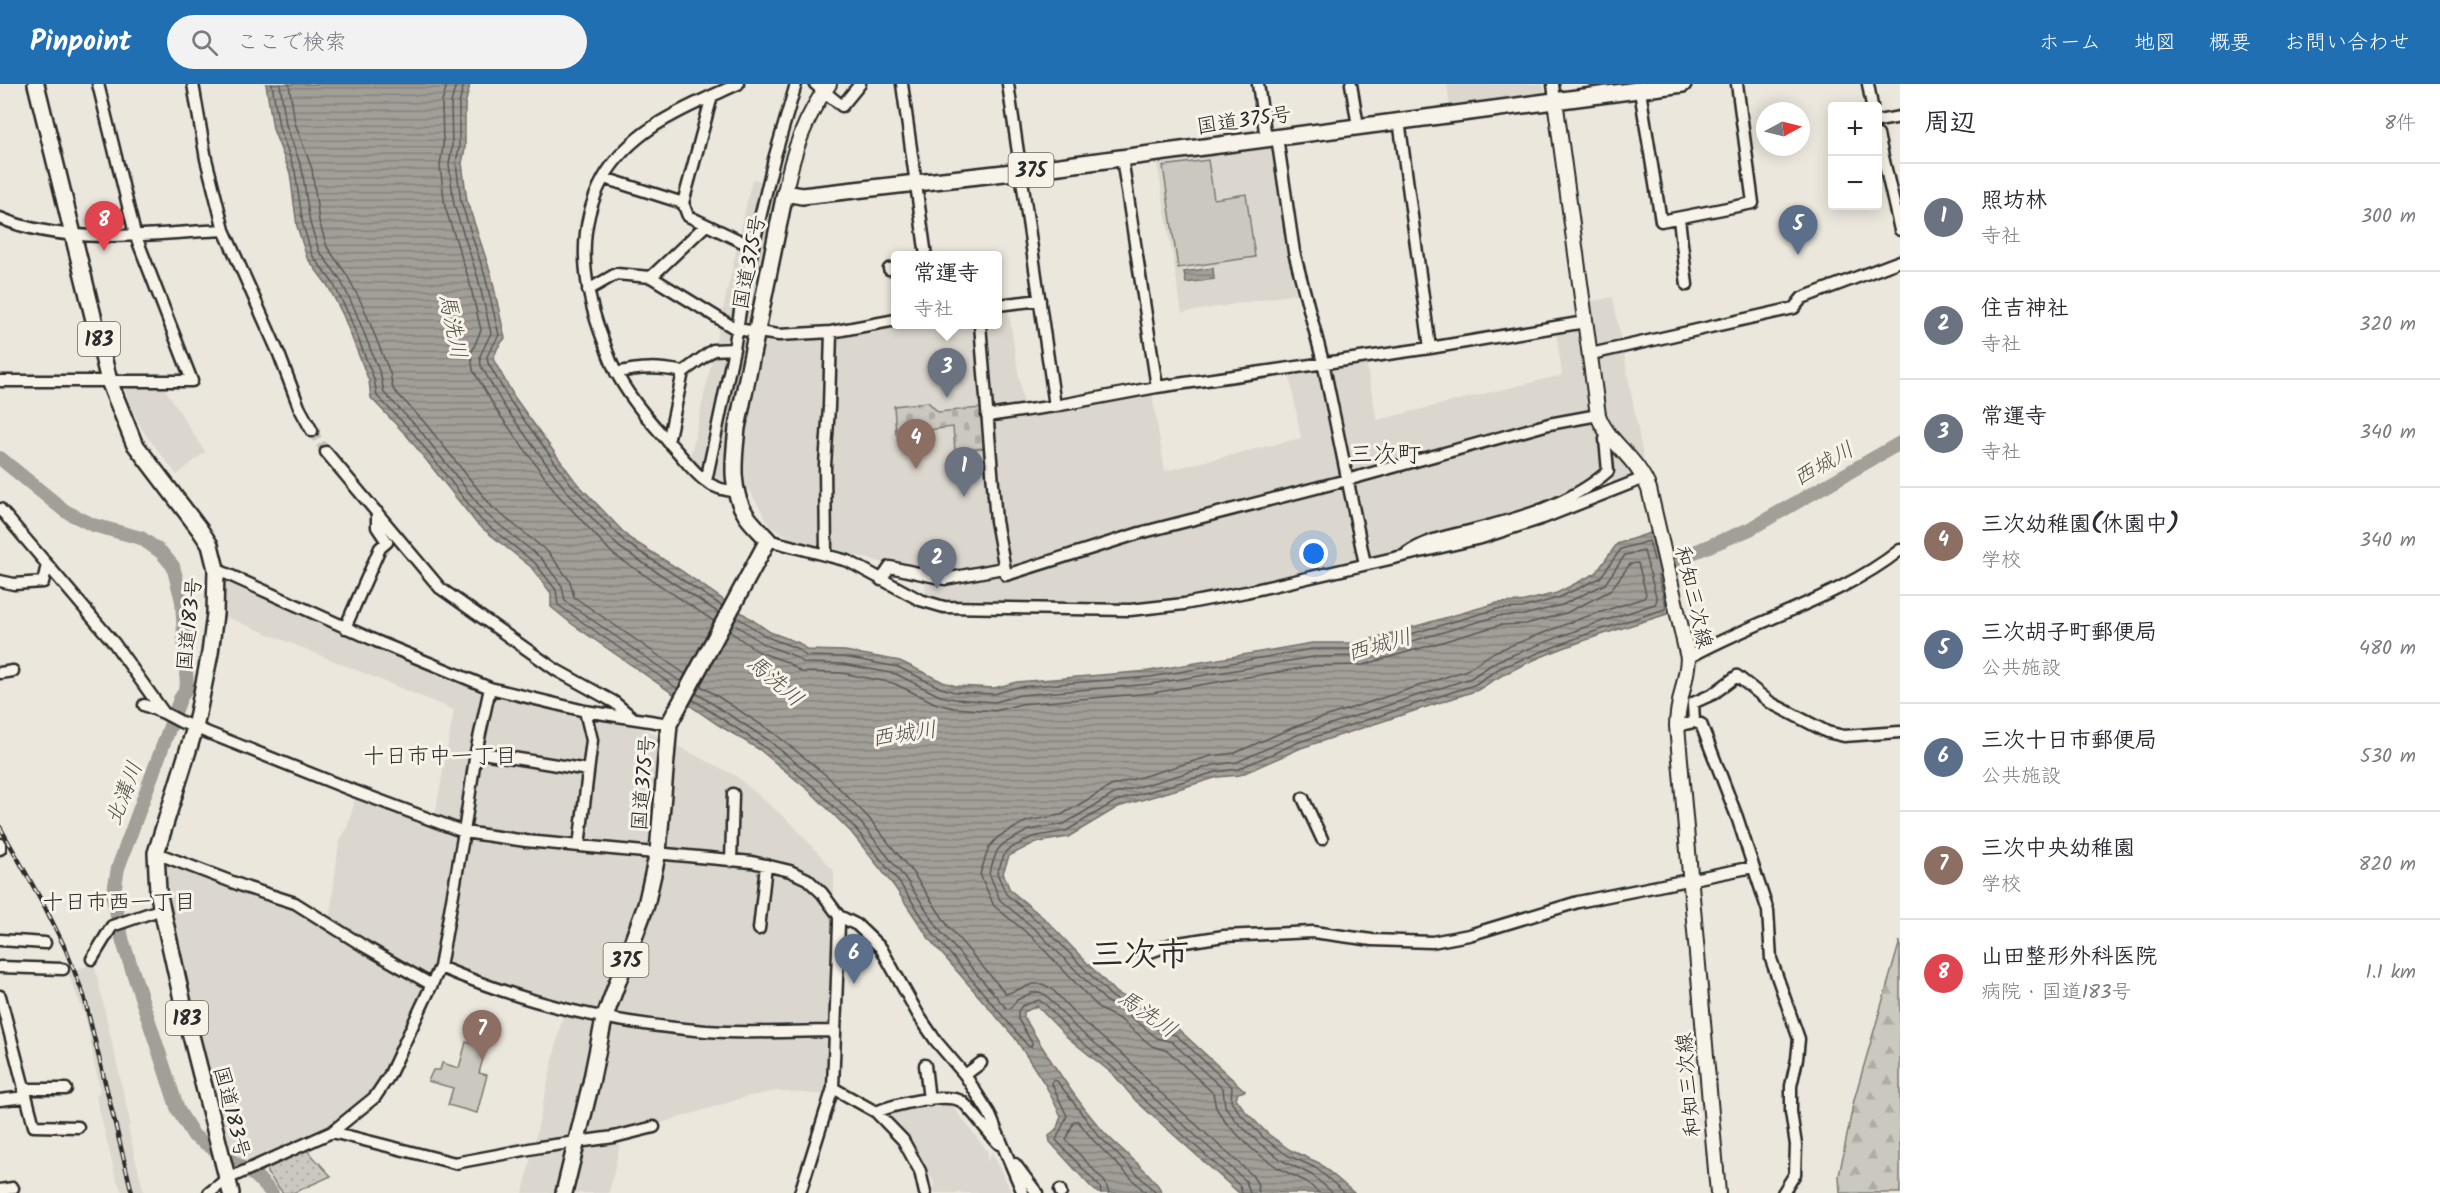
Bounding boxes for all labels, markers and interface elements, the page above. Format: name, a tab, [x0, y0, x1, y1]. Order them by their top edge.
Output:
search box	[167, 15, 587, 69]
text: Pinpoint	[30, 20, 131, 65]
icon: search	[188, 26, 221, 59]
text: ここで検索	[236, 26, 346, 61]
text: ホーム	[2039, 27, 2101, 60]
text: 地図	[2134, 27, 2176, 60]
text: 概要	[2209, 27, 2251, 60]
text: お問い合わせ	[2284, 27, 2410, 60]
street label: 国道375号	[1194, 98, 1294, 145]
north arrow	[1756, 102, 1810, 156]
map controls	[1828, 102, 1882, 210]
button: +	[1828, 102, 1882, 156]
text: 周辺	[1924, 103, 1976, 145]
text: 8件	[2384, 108, 2416, 140]
road number: 375	[1008, 153, 1054, 187]
button: −	[1828, 156, 1882, 210]
text: 照坊林	[1981, 184, 2047, 219]
text: 1	[1940, 201, 1947, 233]
text: 300 m	[2361, 201, 2416, 233]
pin: 8	[84, 202, 124, 251]
pin: 5	[1778, 206, 1818, 255]
street label: 国道375号	[725, 212, 776, 313]
text: 寺社	[1981, 221, 2021, 253]
popup	[891, 251, 1002, 329]
text: 常運寺	[913, 257, 980, 292]
water label: 馬洗川	[428, 291, 475, 362]
text: 住吉神社	[1981, 292, 2069, 327]
text: 寺社	[913, 294, 953, 326]
text: 2	[1938, 309, 1949, 341]
text: 320 m	[2359, 309, 2416, 341]
road number: 183	[78, 322, 120, 356]
text: 寺社	[1981, 329, 2021, 361]
pin: 3	[928, 348, 966, 398]
text: 常運寺	[1981, 400, 2047, 435]
text: 3	[1938, 417, 1949, 449]
text: 340 m	[2360, 417, 2416, 449]
pin: 4	[896, 420, 936, 469]
water label: 西城川	[1787, 434, 1862, 497]
district label: 三次町	[1349, 436, 1421, 475]
text: 寺社	[1981, 437, 2021, 469]
pin: 1	[944, 448, 984, 497]
text: 三次幼稚園(休園中)	[1981, 508, 2179, 543]
text: 4	[1938, 525, 1949, 557]
text: 340 m	[2360, 525, 2416, 557]
your location	[1299, 539, 1328, 568]
pin: 2	[918, 540, 956, 589]
street label: 和知三次線	[1665, 542, 1720, 652]
text: 学校	[1981, 545, 2021, 577]
street label: 国道183号	[169, 576, 212, 673]
text: 三次胡子町郵便局	[1981, 616, 2157, 651]
water label: 西城川	[1343, 620, 1416, 672]
text: 5	[1938, 633, 1949, 665]
text: 480 m	[2359, 633, 2416, 665]
water label: 馬洗川	[738, 647, 811, 717]
text: 公共施設	[1981, 653, 2061, 685]
water label: 西城川	[869, 713, 940, 758]
text: 三次十日市郵便局	[1981, 724, 2157, 759]
street label: 国道375号	[624, 734, 665, 832]
district label: 十日市中一丁目	[363, 740, 517, 775]
text: 6	[1938, 741, 1949, 773]
text: 530 m	[2360, 741, 2416, 773]
water label: 北溝川	[97, 757, 154, 831]
text: 公共施設	[1981, 761, 2061, 793]
text: 三次中央幼稚園	[1981, 832, 2135, 867]
text: 7	[1939, 849, 1948, 881]
text: 820 m	[2358, 849, 2416, 881]
text: 学校	[1981, 869, 2021, 901]
district label: 十日市西一丁目	[42, 886, 196, 921]
district label: 三次市	[1091, 930, 1190, 983]
pin: 6	[834, 934, 874, 984]
text: 山田整形外科医院	[1981, 940, 2157, 975]
road number: 375	[604, 943, 648, 977]
text: 8	[1938, 957, 1949, 989]
text: 1.1 km	[2365, 957, 2416, 989]
text: 病院 · 国道183号	[1981, 977, 2132, 1009]
water label: 馬洗川	[1109, 982, 1184, 1048]
road number: 183	[166, 1001, 208, 1035]
pin: 7	[462, 1010, 502, 1060]
street label: 和知三次線	[1668, 1031, 1711, 1139]
street label: 国道183号	[203, 1063, 258, 1162]

